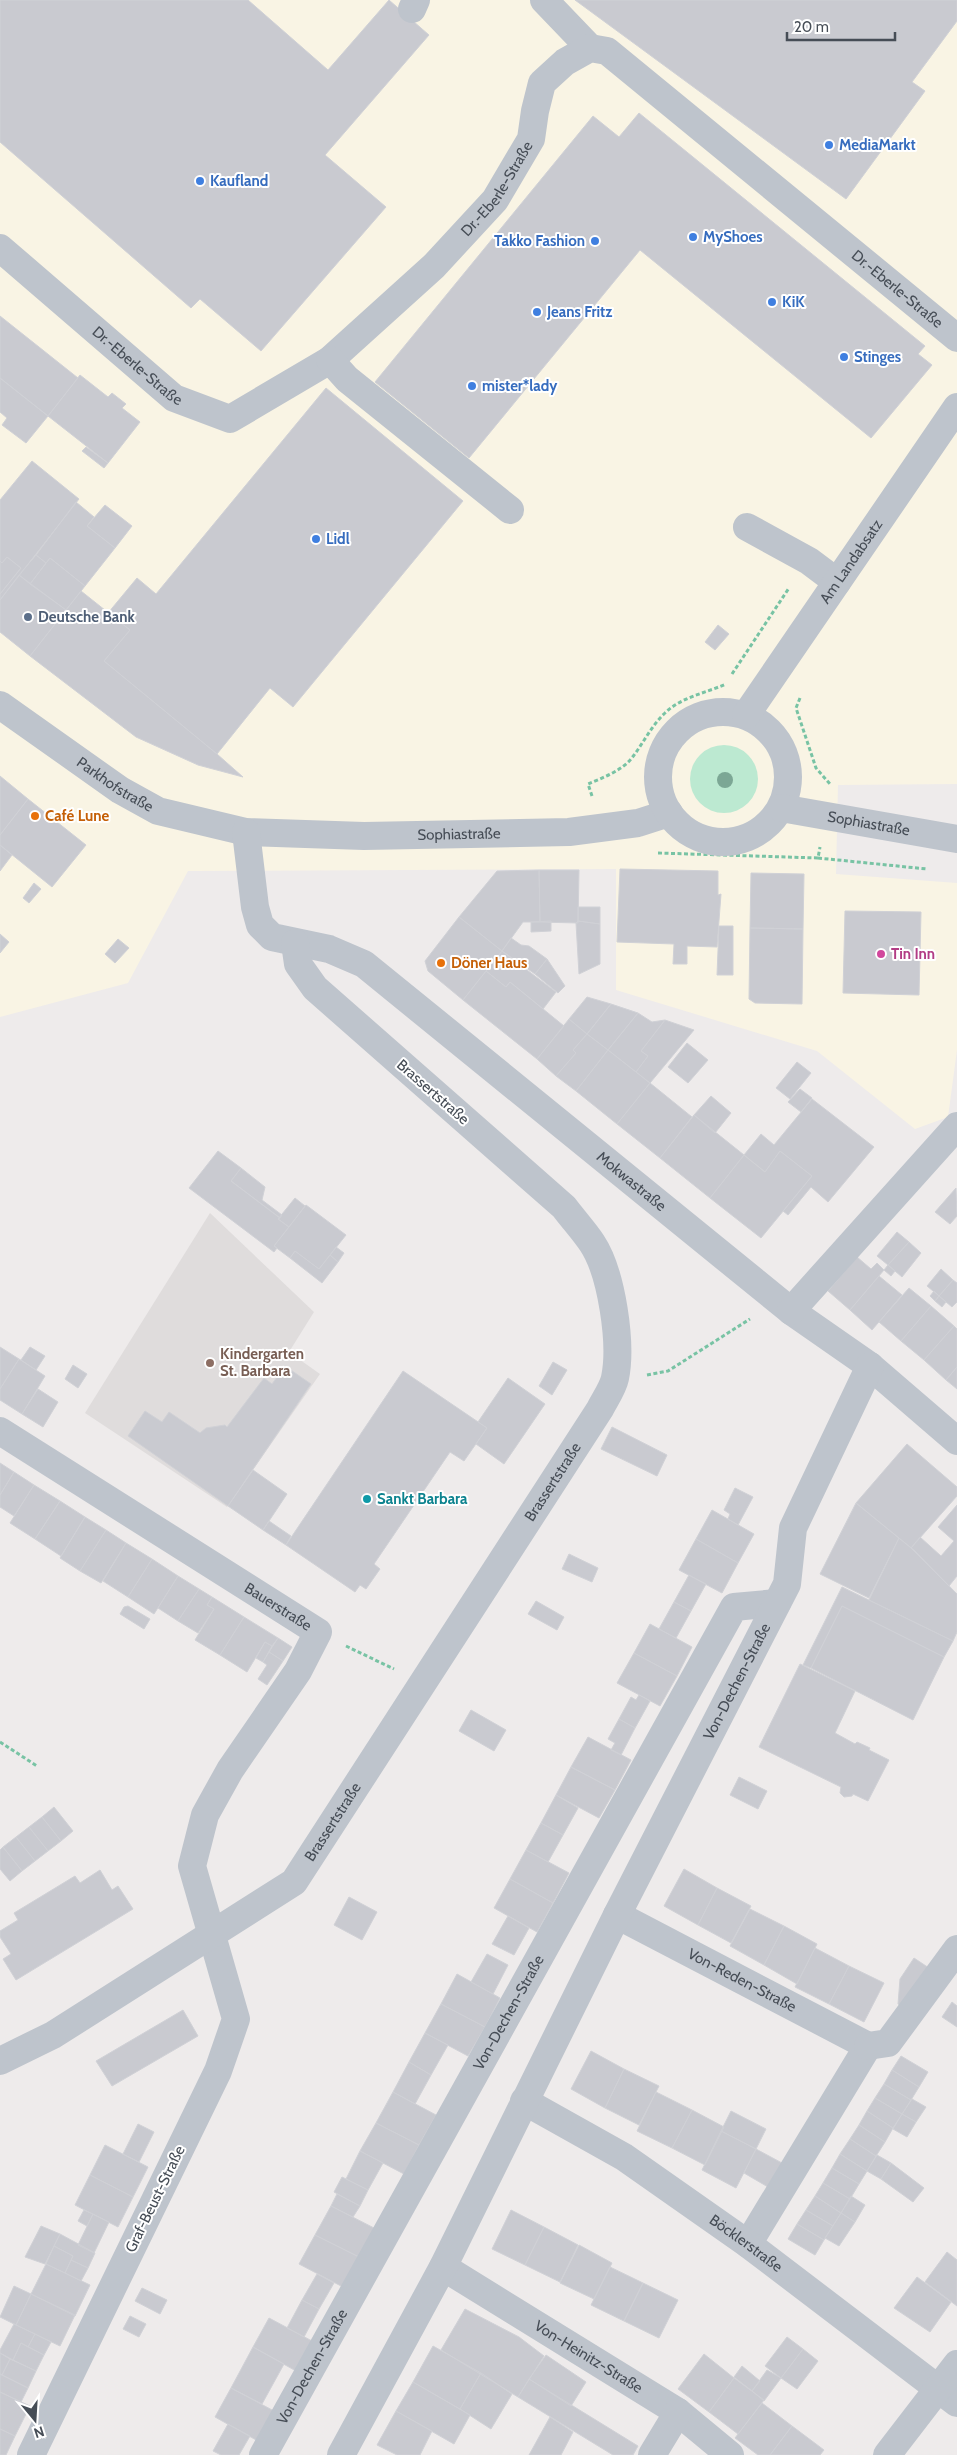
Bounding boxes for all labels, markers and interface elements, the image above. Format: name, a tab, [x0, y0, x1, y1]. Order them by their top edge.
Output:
scale bar	[787, 10, 894, 42]
text: 20 m	[794, 18, 829, 36]
place label: MediaMarkt	[839, 136, 916, 154]
street label: Dr.-Eberle-Straße	[457, 138, 537, 240]
marker: MediaMarkt	[823, 139, 835, 151]
place label: Kaufland	[210, 172, 268, 190]
marker: Kaufland	[194, 175, 206, 187]
place label: MyShoes	[703, 228, 763, 246]
marker: MyShoes	[687, 231, 699, 243]
place label: Takko Fashion	[494, 232, 585, 250]
marker: Takko Fashion	[589, 235, 601, 247]
street label: Dr.-Eberle-Straße	[848, 246, 947, 332]
place label: KiK	[782, 293, 805, 311]
marker: KiK	[766, 296, 778, 308]
place label: Jeans Fritz	[546, 303, 612, 321]
marker: Jeans Fritz	[531, 306, 543, 318]
street label: Dr.-Eberle-Straße	[89, 323, 185, 409]
place label: Stinges	[854, 348, 901, 366]
marker: Stinges	[838, 351, 850, 363]
place label: mister*lady	[482, 377, 558, 395]
marker: mister*lady	[466, 380, 478, 392]
street label: Am Landabsatz	[816, 516, 886, 607]
place label: Lidl	[326, 530, 350, 548]
marker: Lidl	[310, 533, 322, 545]
place label: Deutsche Bank	[38, 608, 136, 626]
marker: Deutsche Bank	[22, 611, 34, 623]
street label: Parkhofstraße	[73, 753, 157, 816]
place label: Café Lune	[45, 807, 110, 825]
street label: Sophiastraße	[826, 807, 912, 840]
marker: Café Lune	[29, 810, 41, 822]
street label: Sophiastraße	[417, 824, 501, 844]
place label: Tin Inn	[891, 945, 935, 963]
marker: Tin Inn	[875, 948, 887, 960]
place label: Döner Haus	[451, 954, 527, 972]
marker: Döner Haus	[435, 957, 447, 969]
street label: Brassertstraße	[393, 1056, 473, 1129]
street label: Mokwastraße	[593, 1148, 670, 1215]
place label: Kindergarten St. Barbara	[220, 1345, 304, 1380]
marker: Kindergarten St. Barbara	[204, 1357, 216, 1369]
street label: Brassertstraße	[521, 1439, 585, 1525]
place label: Sankt Barbara	[377, 1490, 468, 1508]
marker: Sankt Barbara	[361, 1493, 373, 1505]
street label: Bauerstraße	[241, 1579, 315, 1635]
street label: Von-Dechen-Straße	[699, 1620, 774, 1743]
street label: Brassertstraße	[301, 1779, 365, 1865]
street label: Von-Reden-Straße	[685, 1944, 800, 2016]
street label: Von-Dechen-Straße	[470, 1952, 548, 2073]
street label: Graf-Beust-Straße	[121, 2142, 189, 2255]
street label: Böcklerstraße	[706, 2211, 786, 2276]
street label: Von-Dechen-Straße	[273, 2306, 351, 2427]
street label: Von-Heinitz-Straße	[531, 2317, 646, 2397]
north arrow	[10, 2395, 60, 2445]
text: N	[32, 2422, 47, 2442]

